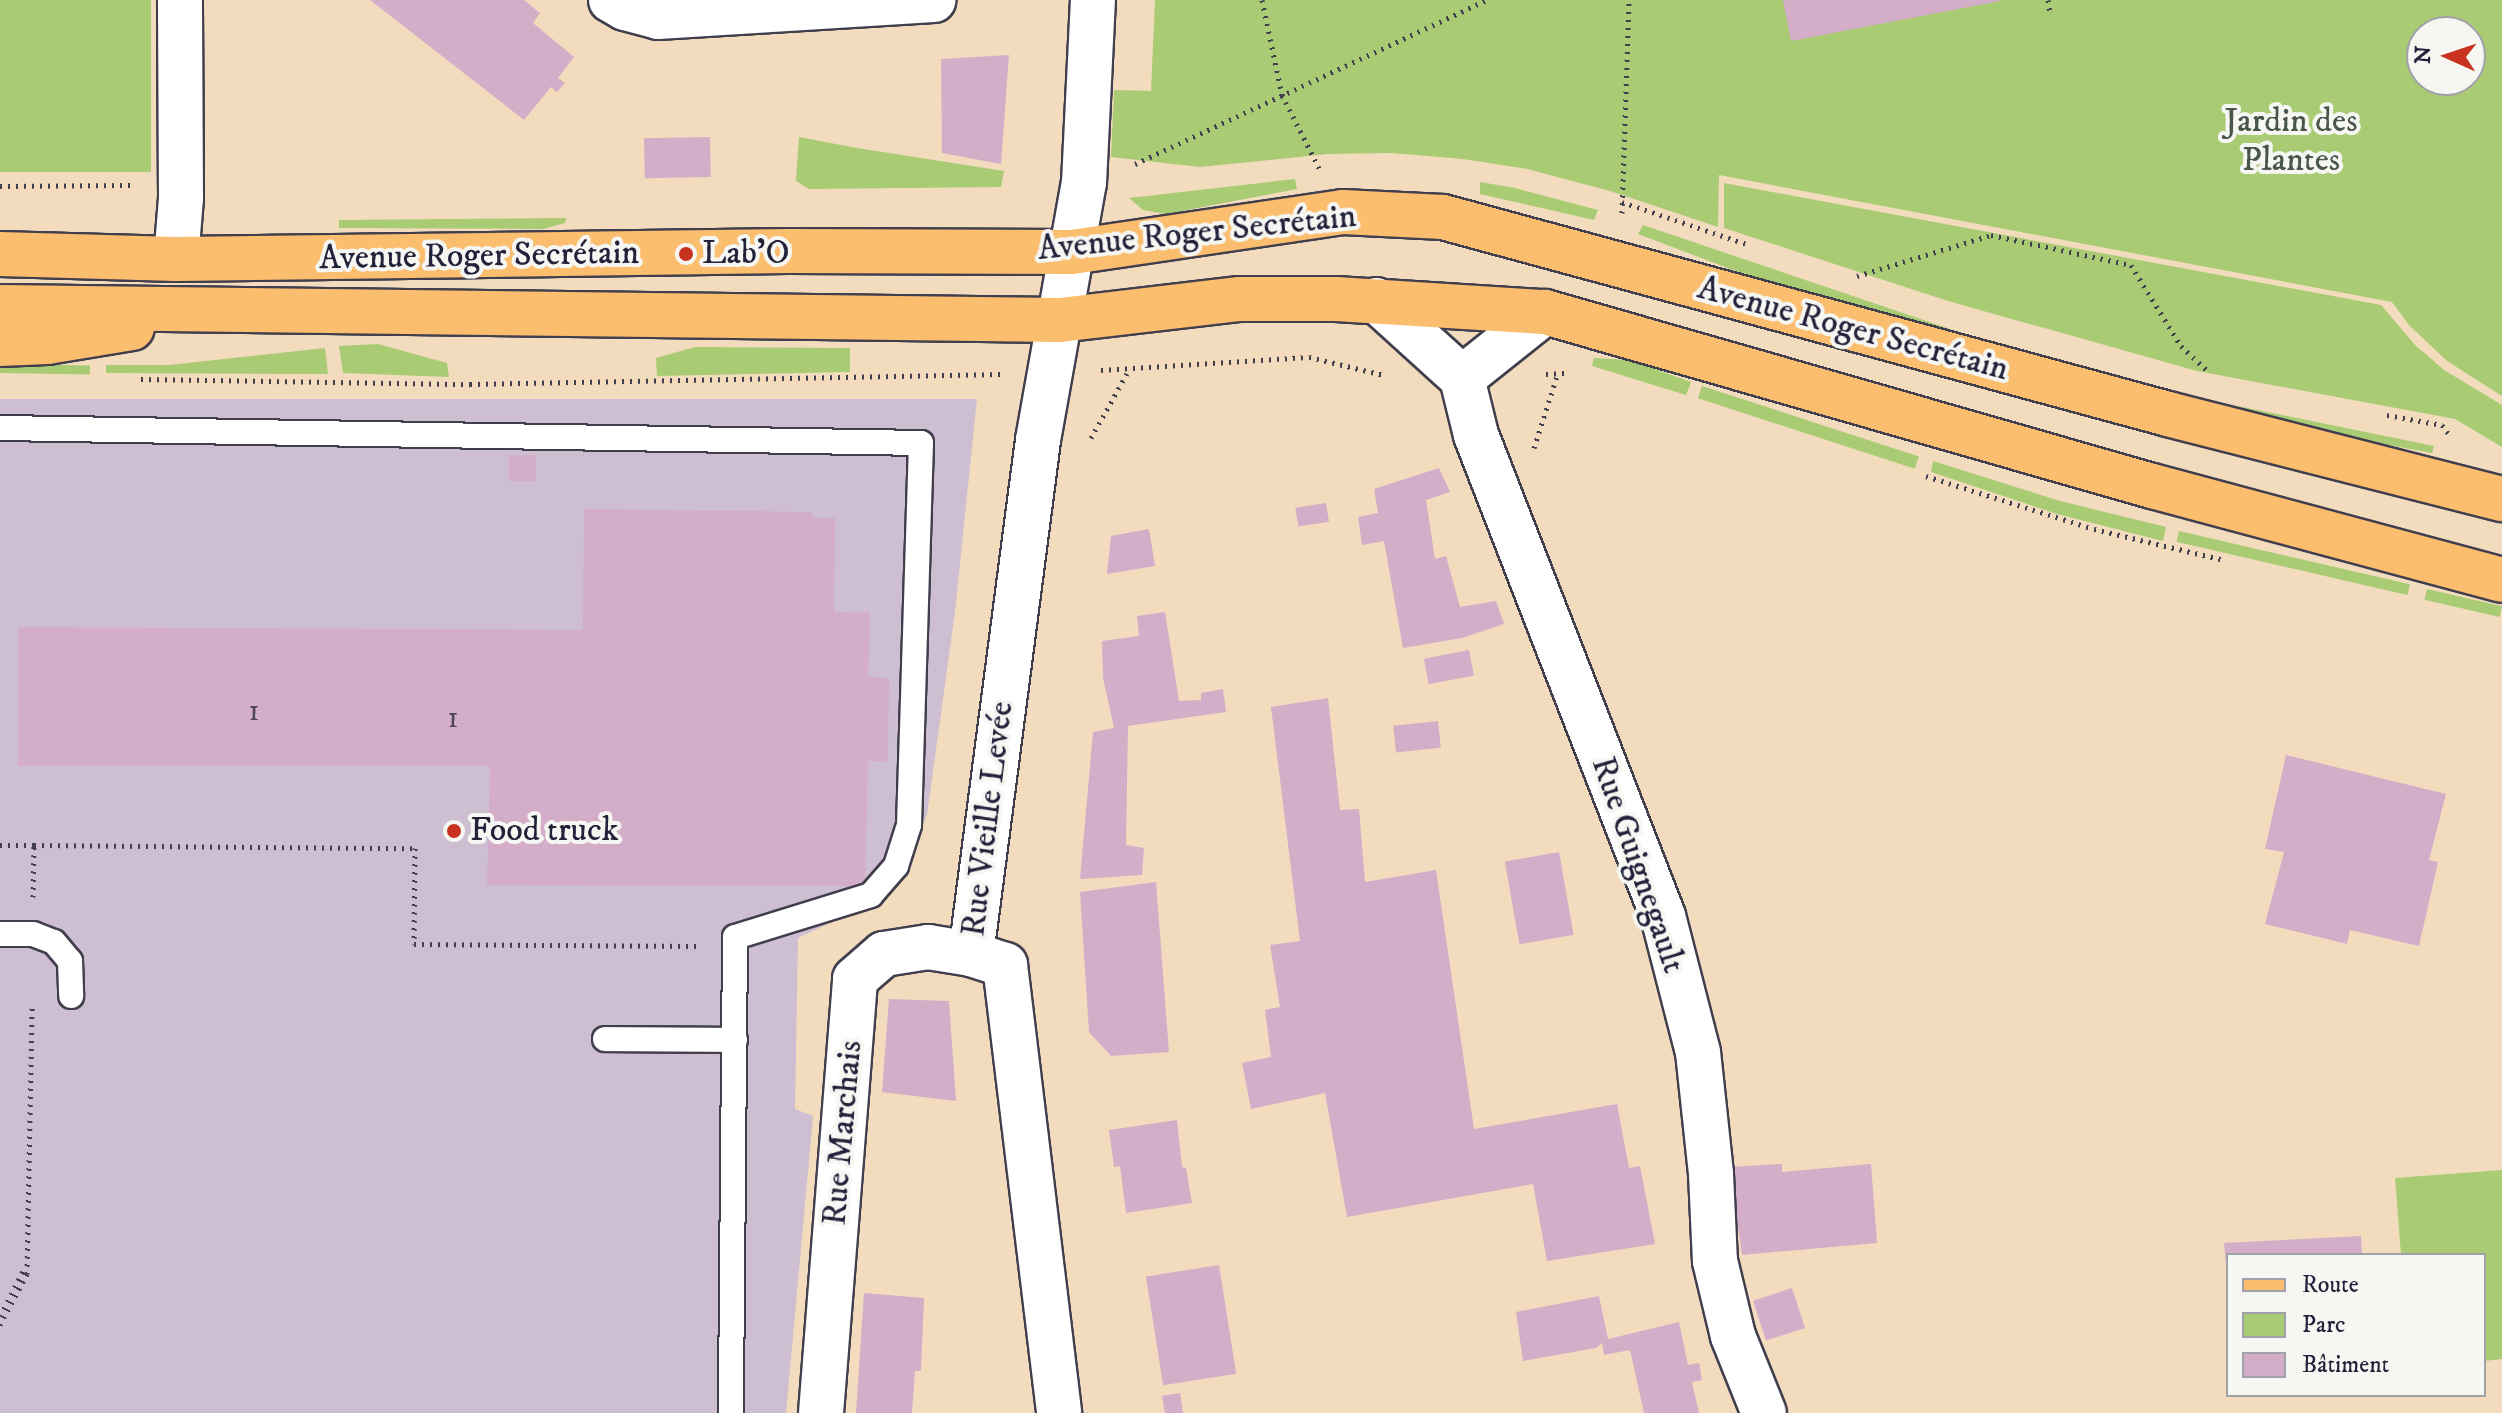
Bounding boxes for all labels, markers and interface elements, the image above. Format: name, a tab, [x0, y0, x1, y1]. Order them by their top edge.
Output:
north arrow	[2406, 16, 2486, 96]
text: N	[2410, 45, 2437, 65]
park label: Jardin des Plantes	[2224, 101, 2358, 180]
street label: Avenue Roger Secrétain	[1036, 196, 1358, 270]
street label: Avenue Roger Secrétain	[319, 233, 639, 279]
place label: Lab'O	[702, 234, 790, 274]
marker: Lab'O	[677, 245, 695, 263]
street label: Avenue Roger Secrétain	[1693, 268, 2013, 390]
house number: 1	[248, 694, 260, 730]
street label: Rue Vieille Levée	[953, 699, 1023, 939]
house number: 1	[447, 701, 459, 737]
street label: Rue Guignegault	[1582, 752, 1694, 978]
place label: Food truck	[470, 811, 618, 851]
marker: Food truck	[445, 822, 463, 840]
street label: Rue Marchais	[815, 1039, 871, 1227]
legend	[2226, 1253, 2486, 1397]
text: Route	[2302, 1270, 2359, 1300]
text: Parc	[2302, 1310, 2345, 1340]
text: Bâtiment	[2302, 1350, 2389, 1380]

